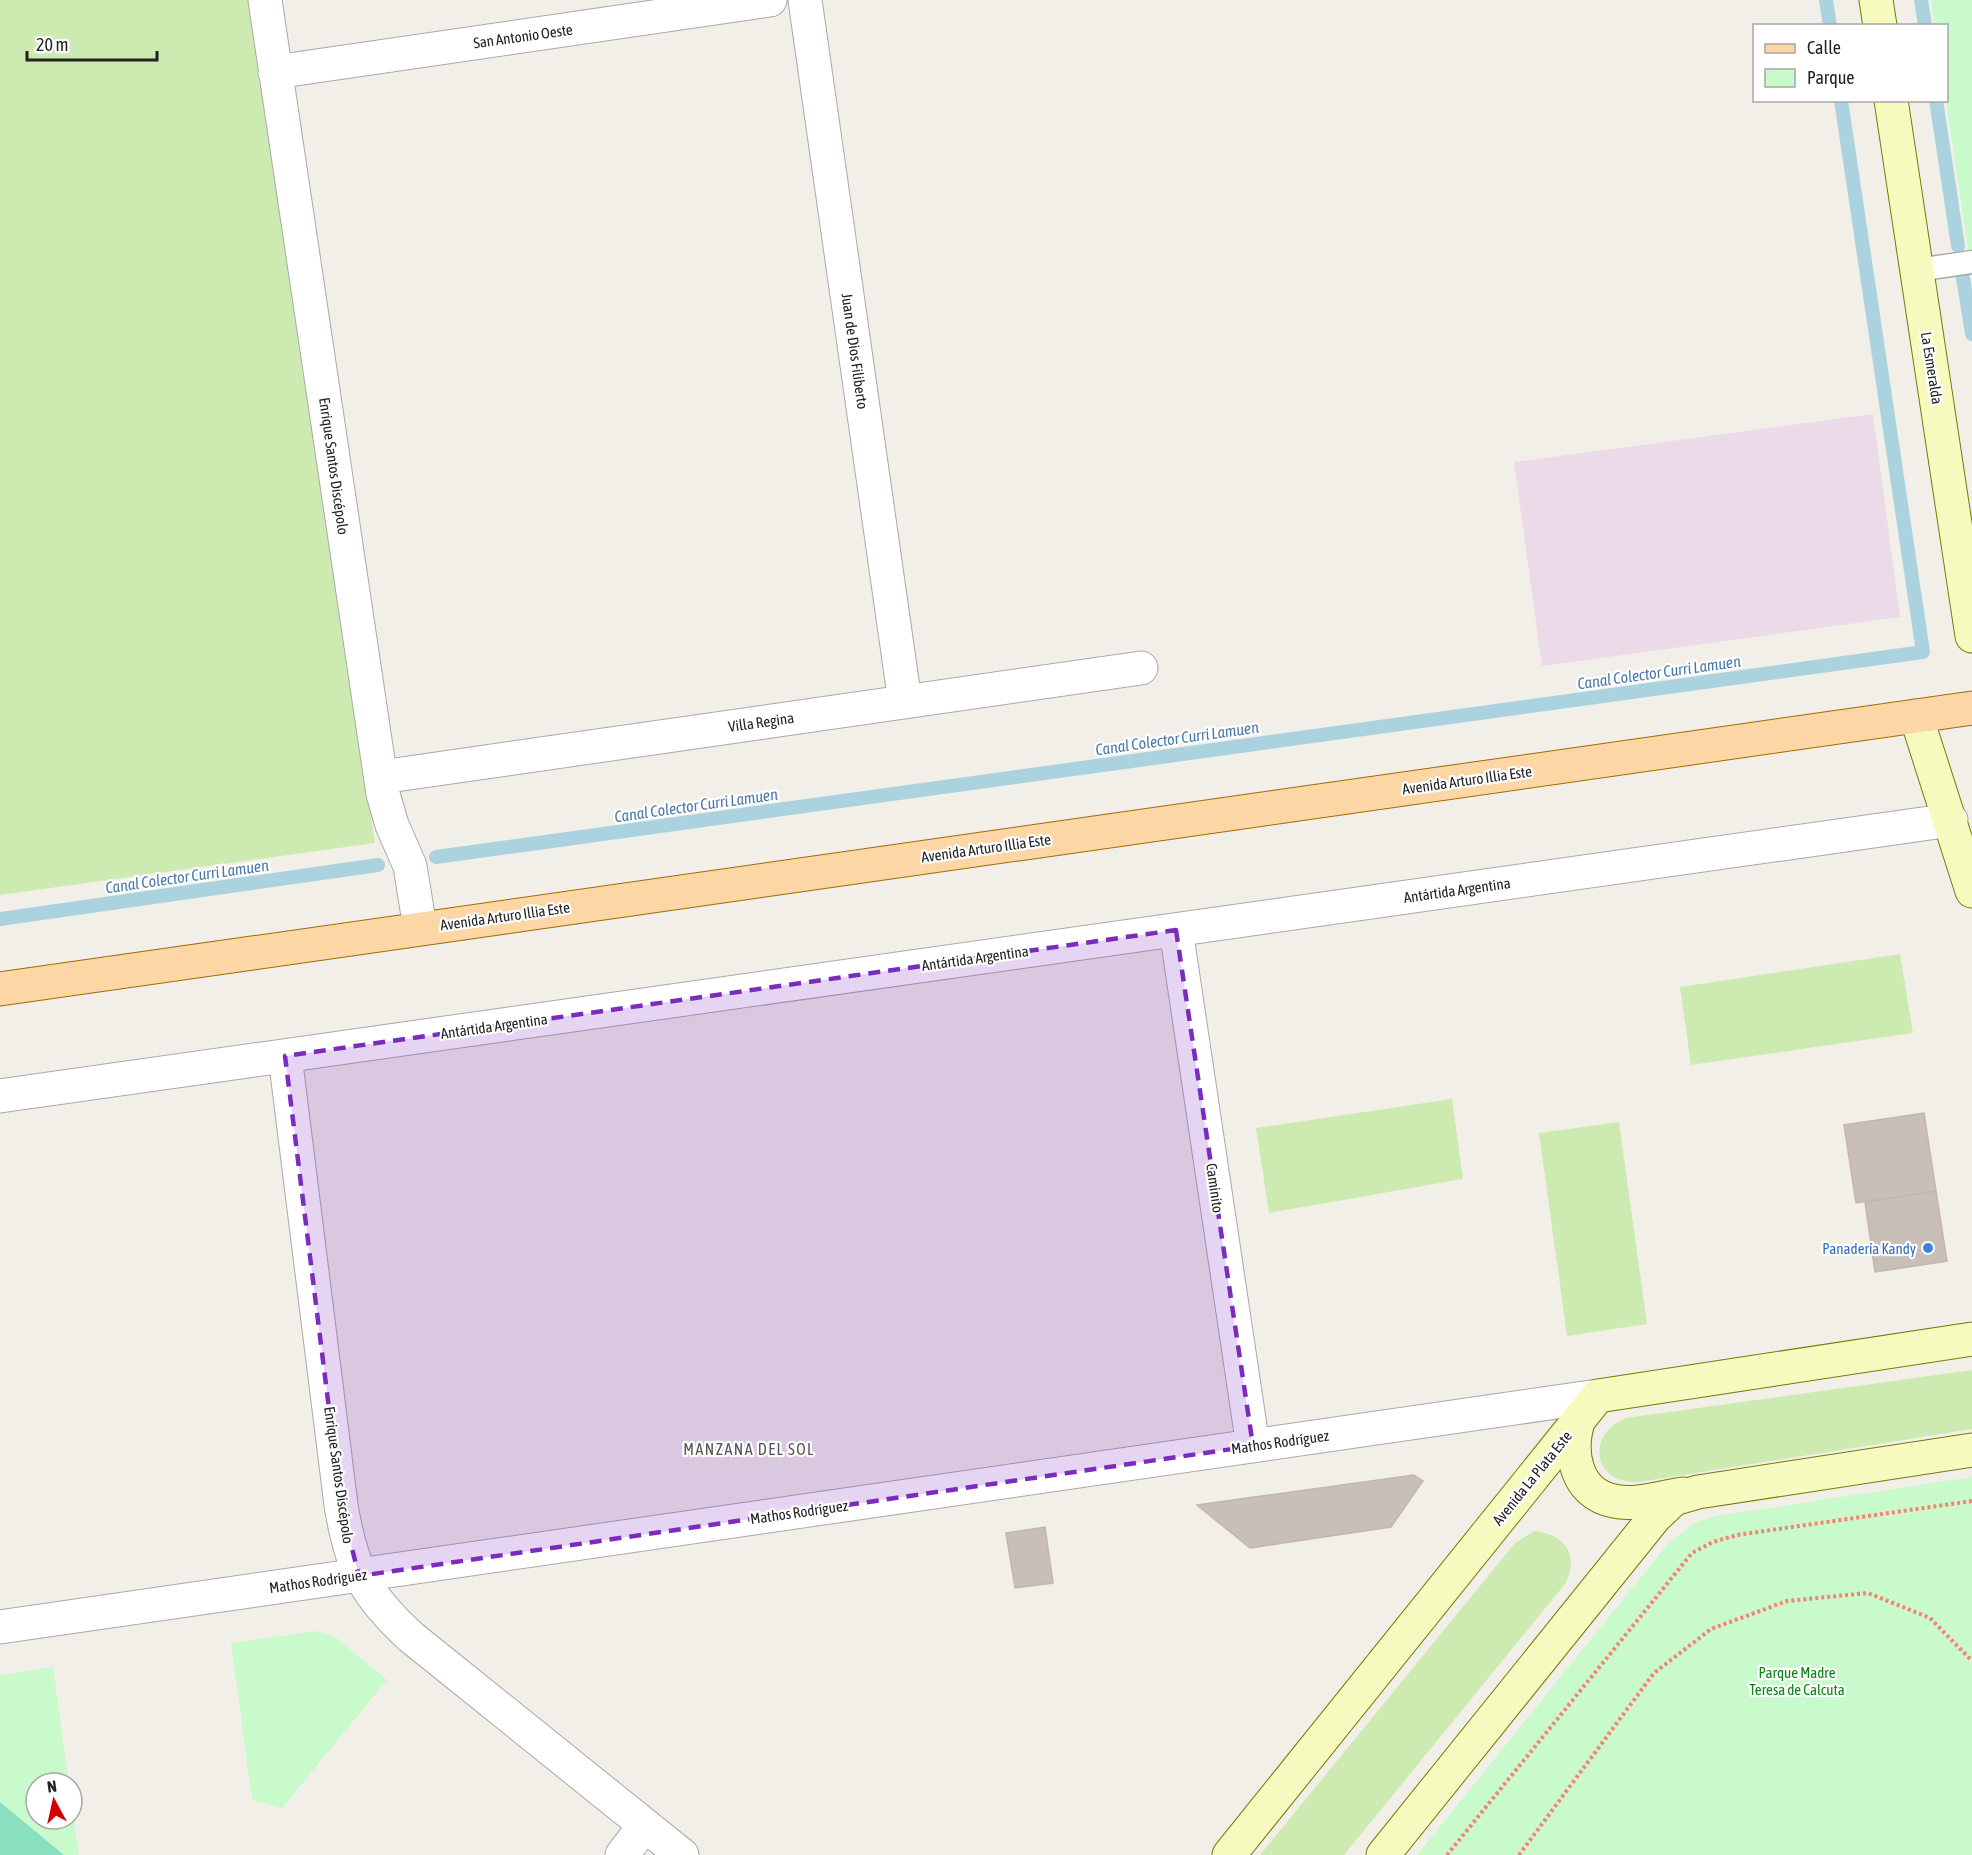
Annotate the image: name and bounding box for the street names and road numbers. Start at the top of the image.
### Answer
street label: San Antonio Oeste [472,21,574,51]
street label: Juan de Dios Filiberto [838,292,872,410]
street label: La Esmeralda [1918,331,1946,405]
street label: Enrique Santos Discépolo [316,396,352,536]
street label: Villa Regina [727,709,795,735]
street label: Avenida Arturo Illia Este [1401,762,1533,798]
street label: Avenida Arturo Illia Este [920,830,1052,866]
street label: Antártida Argentina [1402,874,1512,906]
street label: Avenida Arturo Illia Este [439,898,571,934]
street label: Antártida Argentina [920,942,1030,974]
street label: Antártida Argentina [439,1010,549,1042]
street label: Caminito [1203,1162,1227,1214]
street label: Enrique Santos Discépolo [321,1405,357,1545]
street label: Mathos Rodríguez [1230,1427,1331,1457]
street label: Avenida La Plata Este [1489,1427,1575,1529]
street label: Mathos Rodríguez [749,1497,850,1527]
street label: Mathos Rodríguez [268,1566,369,1596]

